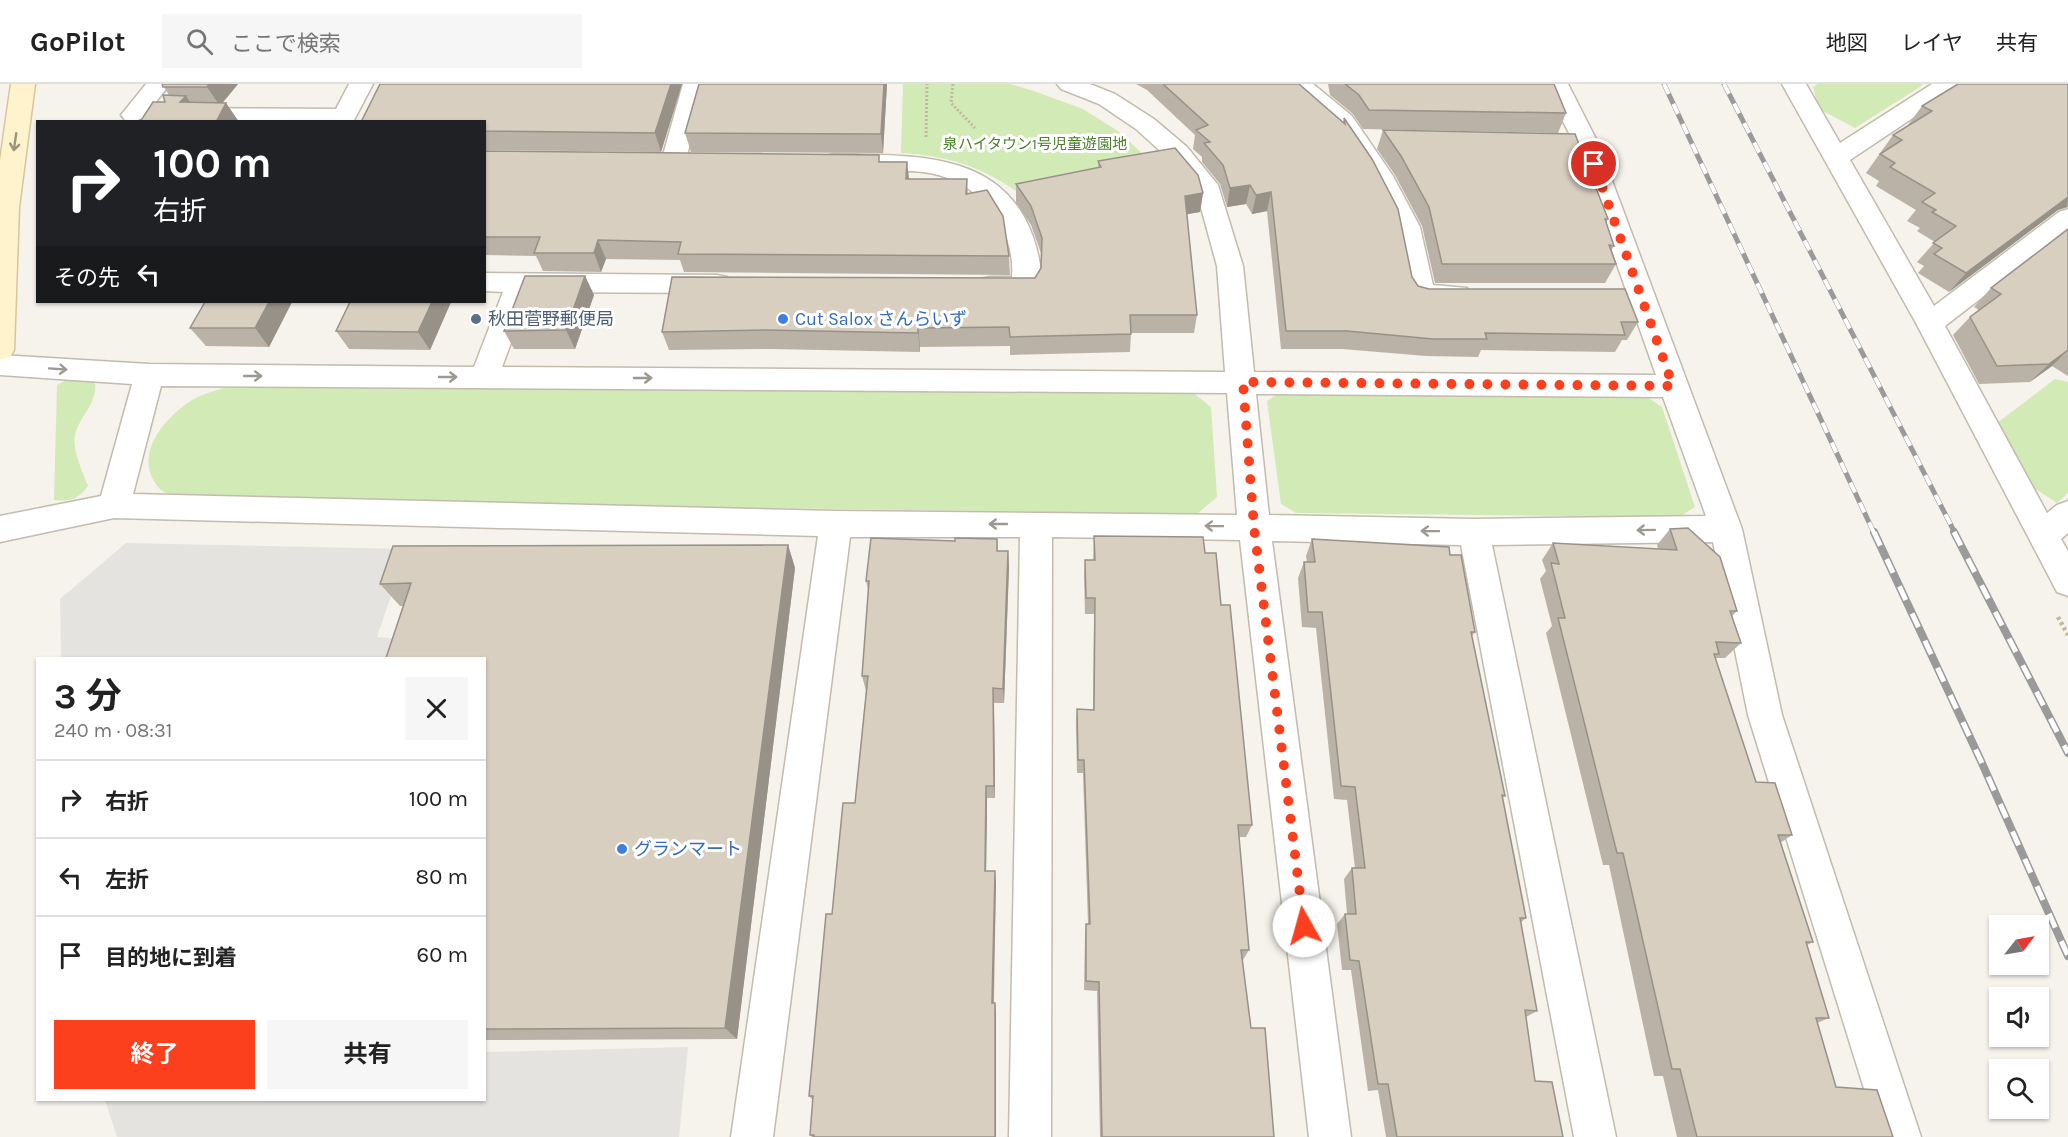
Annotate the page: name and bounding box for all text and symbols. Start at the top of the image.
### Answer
search box [162,14,582,68]
text: GoPilot [30,25,126,58]
icon: search [183,25,216,58]
text: ここで検索 [231,31,341,57]
text: 地図 [1826,31,1868,55]
text: レイヤ [1901,31,1963,55]
text: 共有 [1996,31,2038,55]
one-way arrow [9,132,20,151]
park label: 泉ハイタウン1号児童遊園地 [943,135,1127,153]
text: 100 m [153,138,272,188]
pin [1568,138,1619,189]
icon: right [54,144,132,222]
icon: arrive [1577,147,1610,180]
text: 右折 [153,195,207,227]
icon: left [132,258,165,291]
text: その先 [54,265,120,291]
place label: 秋田菅野郵便局 [488,308,614,330]
place label: Cut Salox さんらいず [795,308,967,330]
marker: 秋田菅野郵便局 [469,312,483,326]
marker: Cut Salox さんらいず [776,312,790,326]
one-way arrow [48,364,68,375]
one-way arrow [243,370,263,382]
one-way arrow [438,371,458,383]
one-way arrow [633,372,653,384]
one-way arrow [989,518,1009,530]
one-way arrow [1205,520,1225,532]
one-way arrow [1637,524,1657,535]
one-way arrow [1421,525,1441,536]
text: 3 分 [54,675,122,717]
button: close [405,677,468,740]
text: 240 m · 08:31 [54,719,172,742]
icon: right [54,783,87,816]
text: 100 m [409,786,468,812]
text: 右折 [105,789,149,815]
place label: グランマート [634,838,742,860]
marker: グランマート [615,842,629,856]
icon: left [54,861,87,894]
text: 80 m [416,864,468,890]
text: 左折 [105,867,149,893]
position arrow [1272,894,1336,958]
north arrow [1989,915,2049,975]
map controls [1989,915,2049,1119]
icon: arrive [54,939,87,972]
text: 60 m [417,942,468,968]
text: 目的地に到着 [105,945,237,971]
button: sound [1989,987,2049,1047]
button: 終了 [54,1020,255,1089]
button: 共有 [267,1020,468,1089]
button: search [1989,1059,2049,1119]

